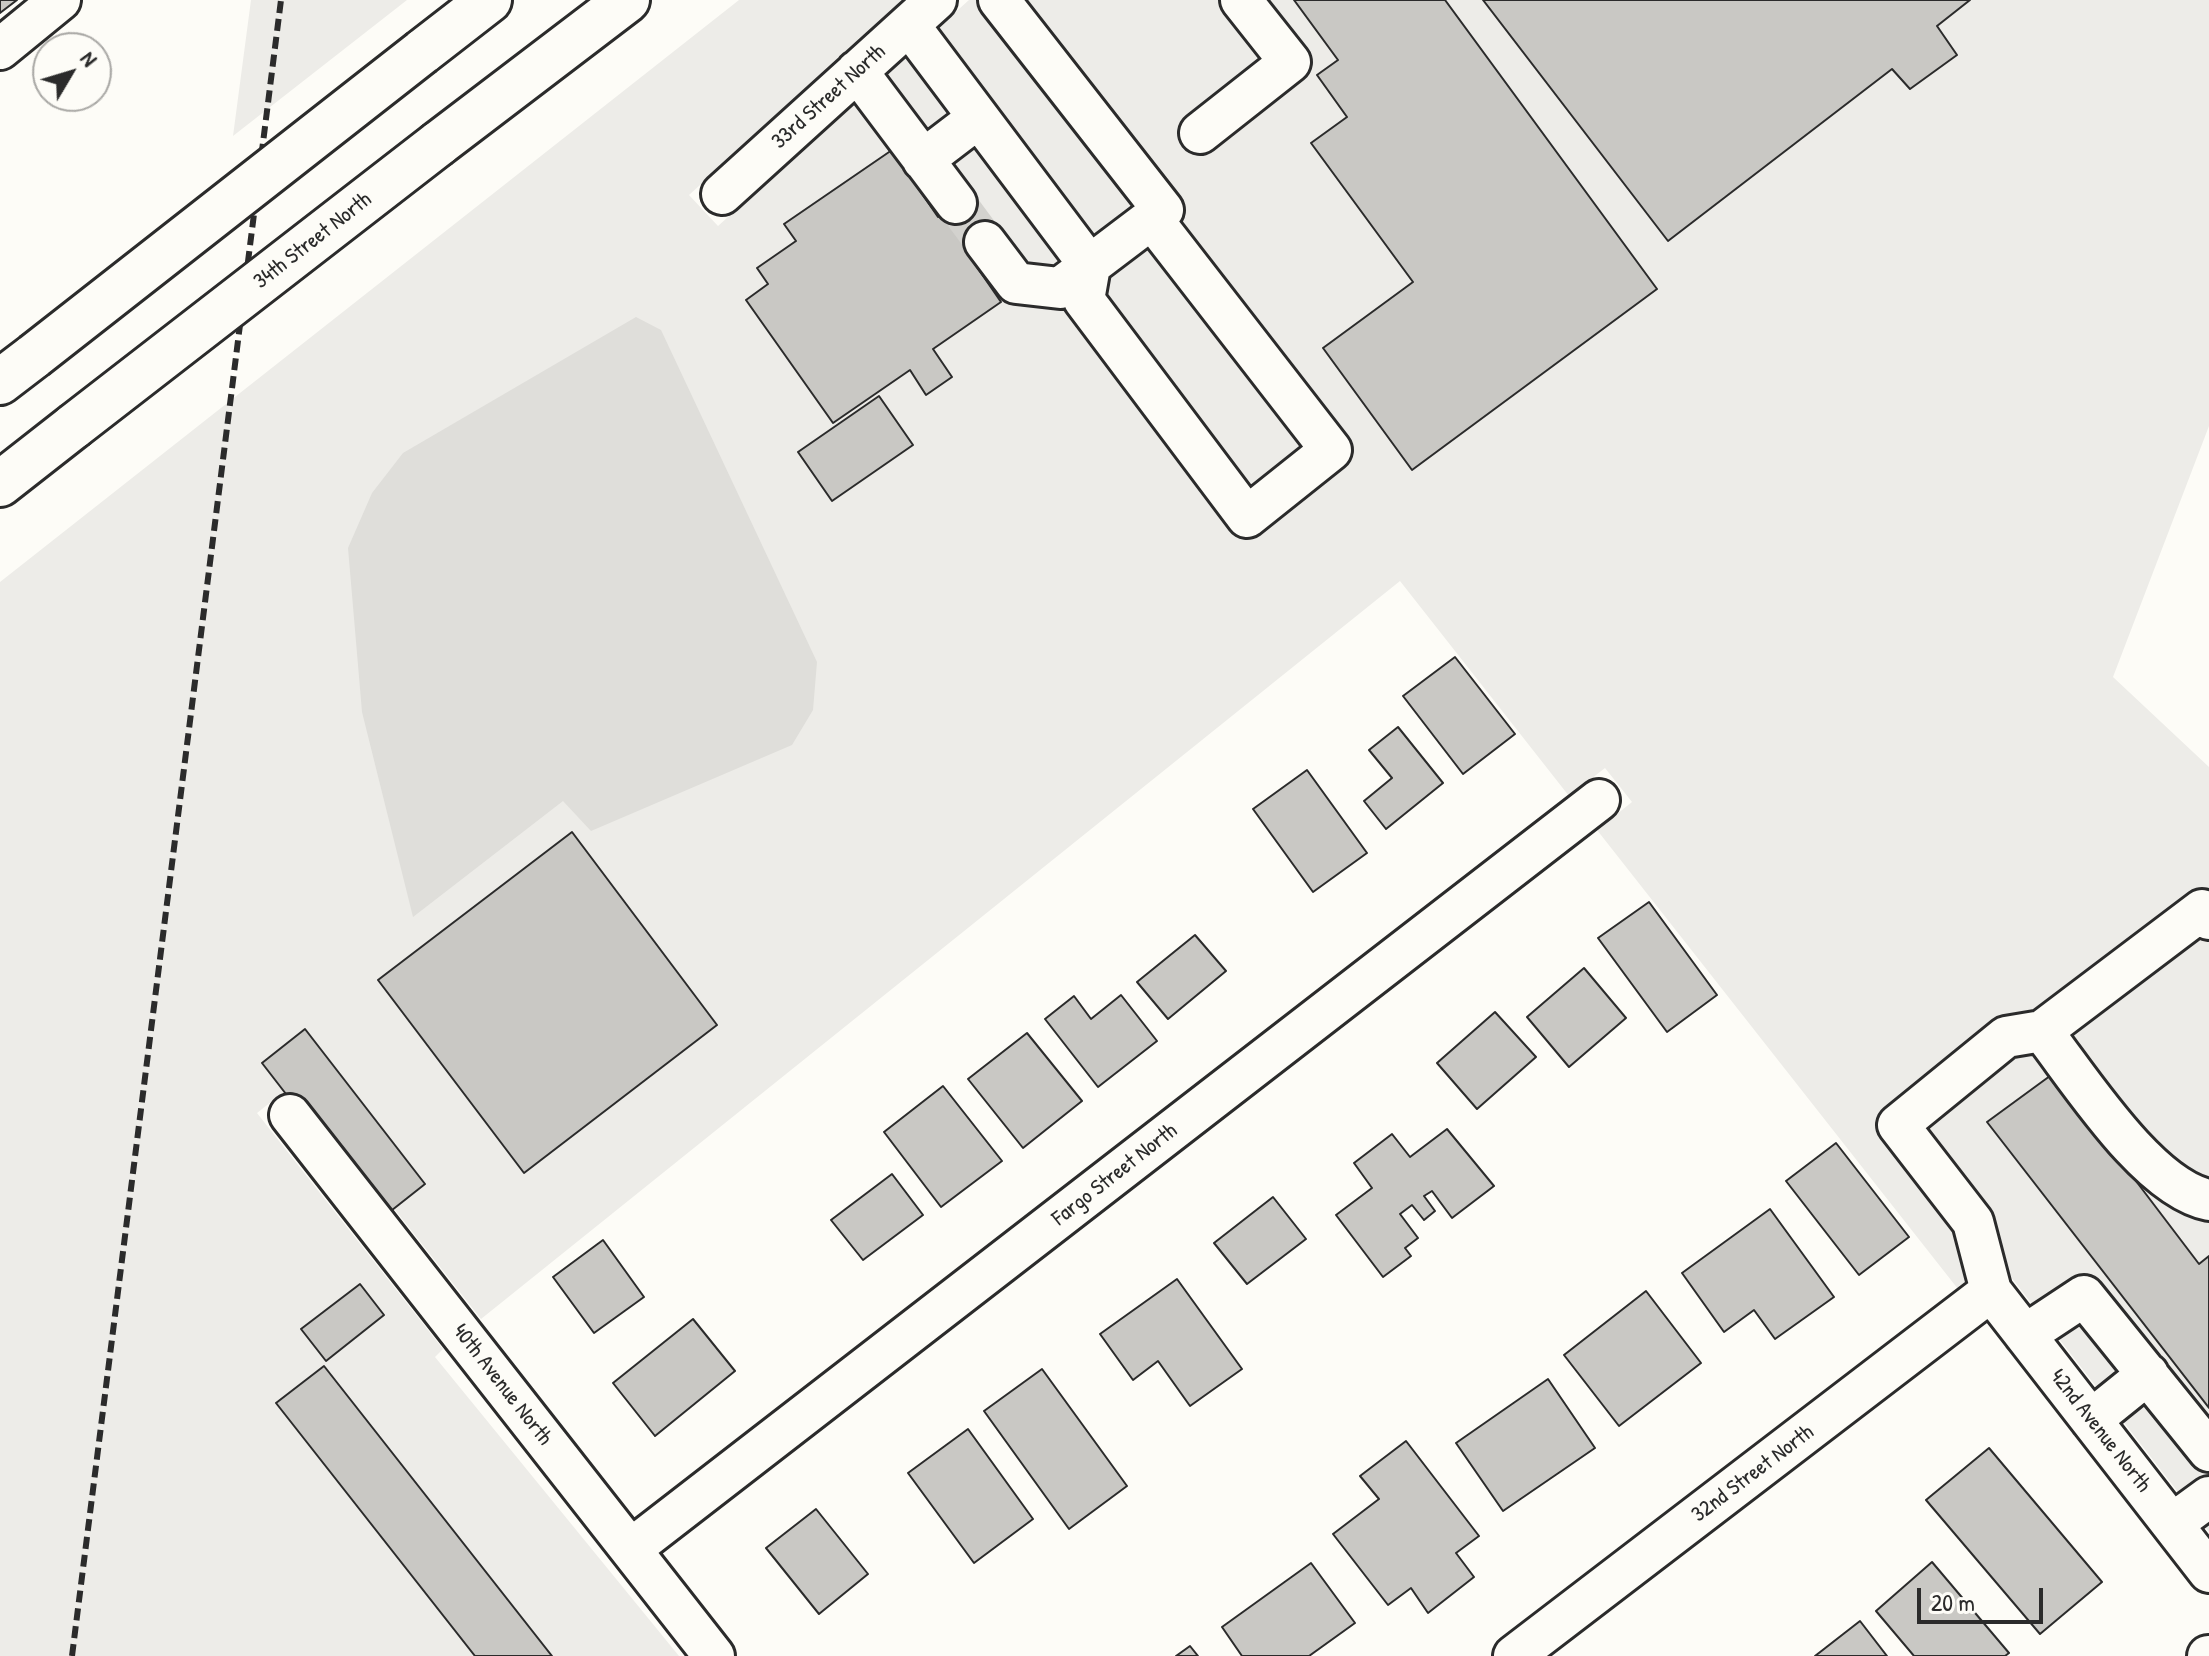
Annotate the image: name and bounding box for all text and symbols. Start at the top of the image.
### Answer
north arrow [32,32,112,112]
street label: 33rd Street North [767,39,891,155]
text: N [74,45,105,72]
street label: 34th Street North [249,187,377,295]
street label: Fargo Street North [1047,1118,1183,1232]
street label: 40th Avenue North [446,1319,558,1451]
street label: 42nd Avenue North [2044,1364,2156,1498]
street label: 32nd Street North [1687,1420,1819,1528]
scale bar [1921,1572,2047,1622]
text: 20 m [1931,1586,1975,1618]

